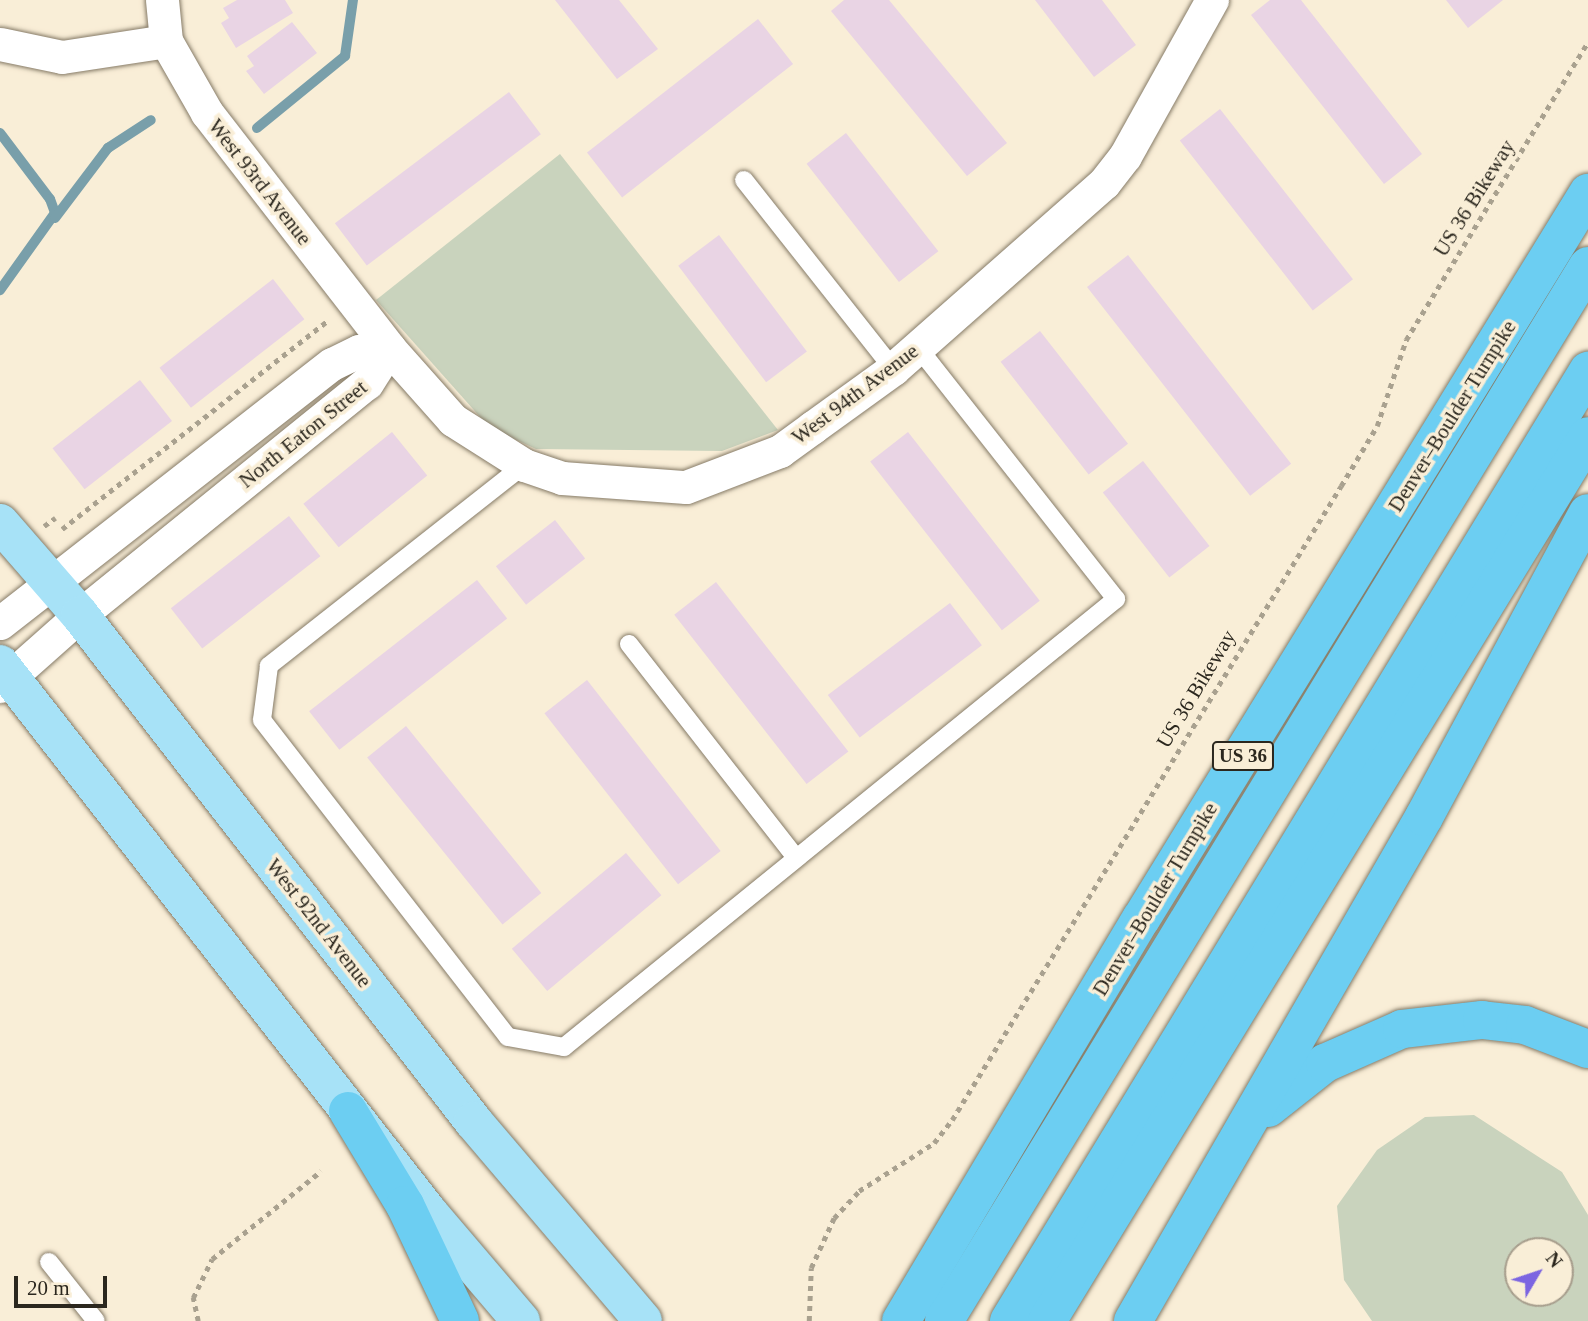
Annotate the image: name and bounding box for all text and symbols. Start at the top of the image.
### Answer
street label: West 93rd Avenue [203,113,317,251]
street label: US 36 Bikeway [1428,135,1520,261]
street label: Denver–Boulder Turnpike [1383,315,1521,517]
street label: West 94th Avenue [786,338,924,450]
street label: North Eaton Street [234,375,372,493]
street label: US 36 Bikeway [1151,626,1241,752]
road number: US 36 [1212,740,1274,772]
street label: Denver–Boulder Turnpike [1087,798,1223,1000]
street label: West 92nd Avenue [261,853,377,993]
north arrow [1504,1237,1574,1307]
text: N [1542,1248,1567,1272]
scale bar [18,1262,110,1306]
text: 20 m [27,1276,70,1300]

